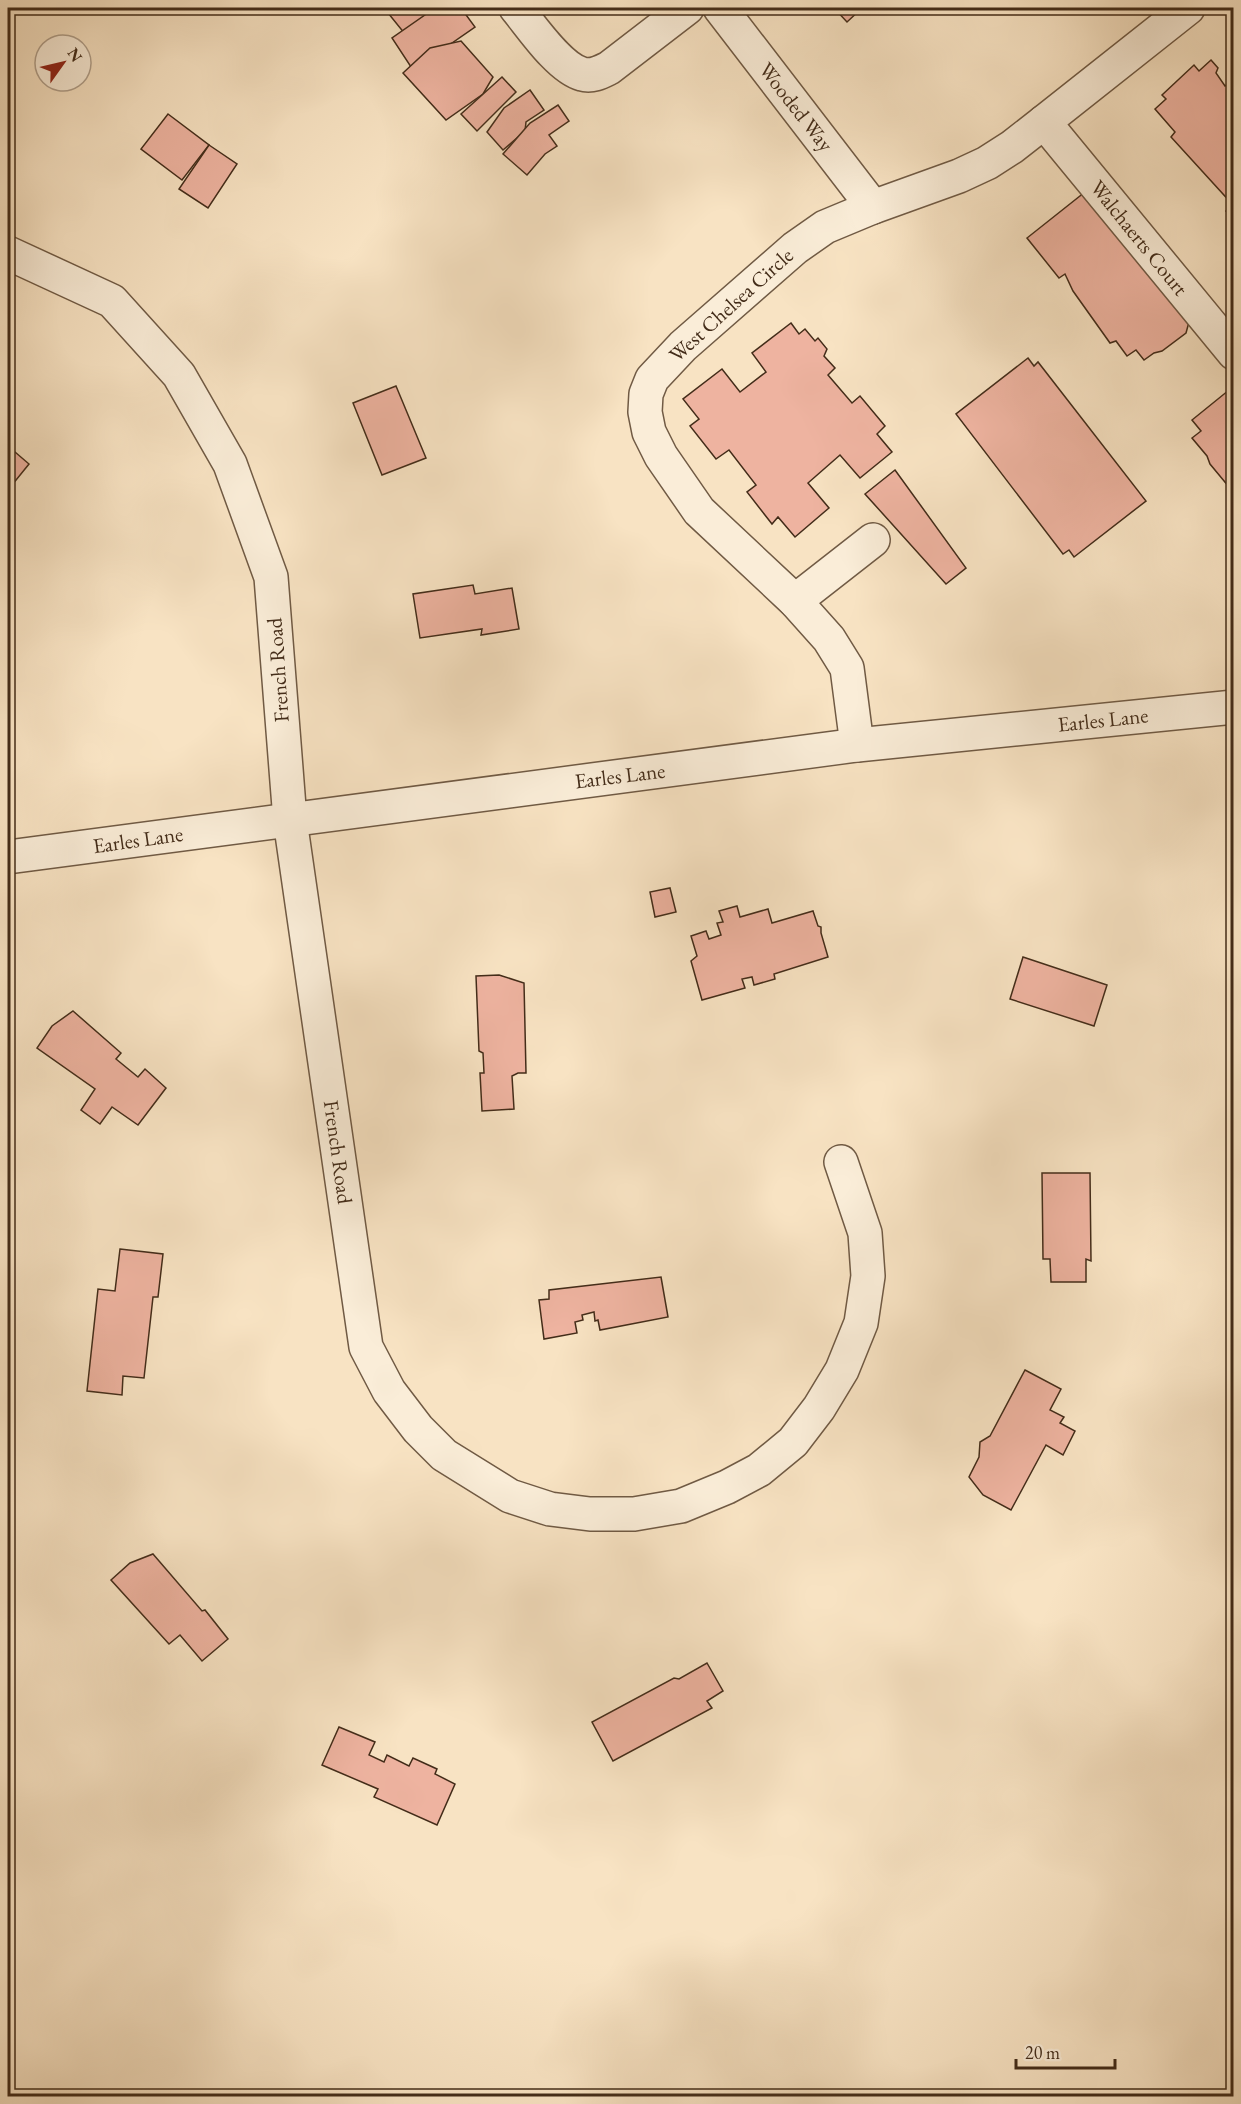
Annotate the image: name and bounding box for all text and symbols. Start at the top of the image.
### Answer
north arrow [33,33,93,93]
text: N [63,44,87,66]
street label: Wooded Way [753,57,840,157]
street label: Walchaerts Court [1085,174,1195,301]
street label: West Chelsea Circle [663,242,799,368]
street label: French Road [260,617,295,723]
street label: Earles Lane [1056,701,1150,738]
street label: Earles Lane [573,757,667,794]
street label: Earles Lane [91,820,185,859]
street label: French Road [318,1098,359,1206]
scale bar [1016,2032,1115,2070]
text: 20 m [1025,2041,1060,2064]

